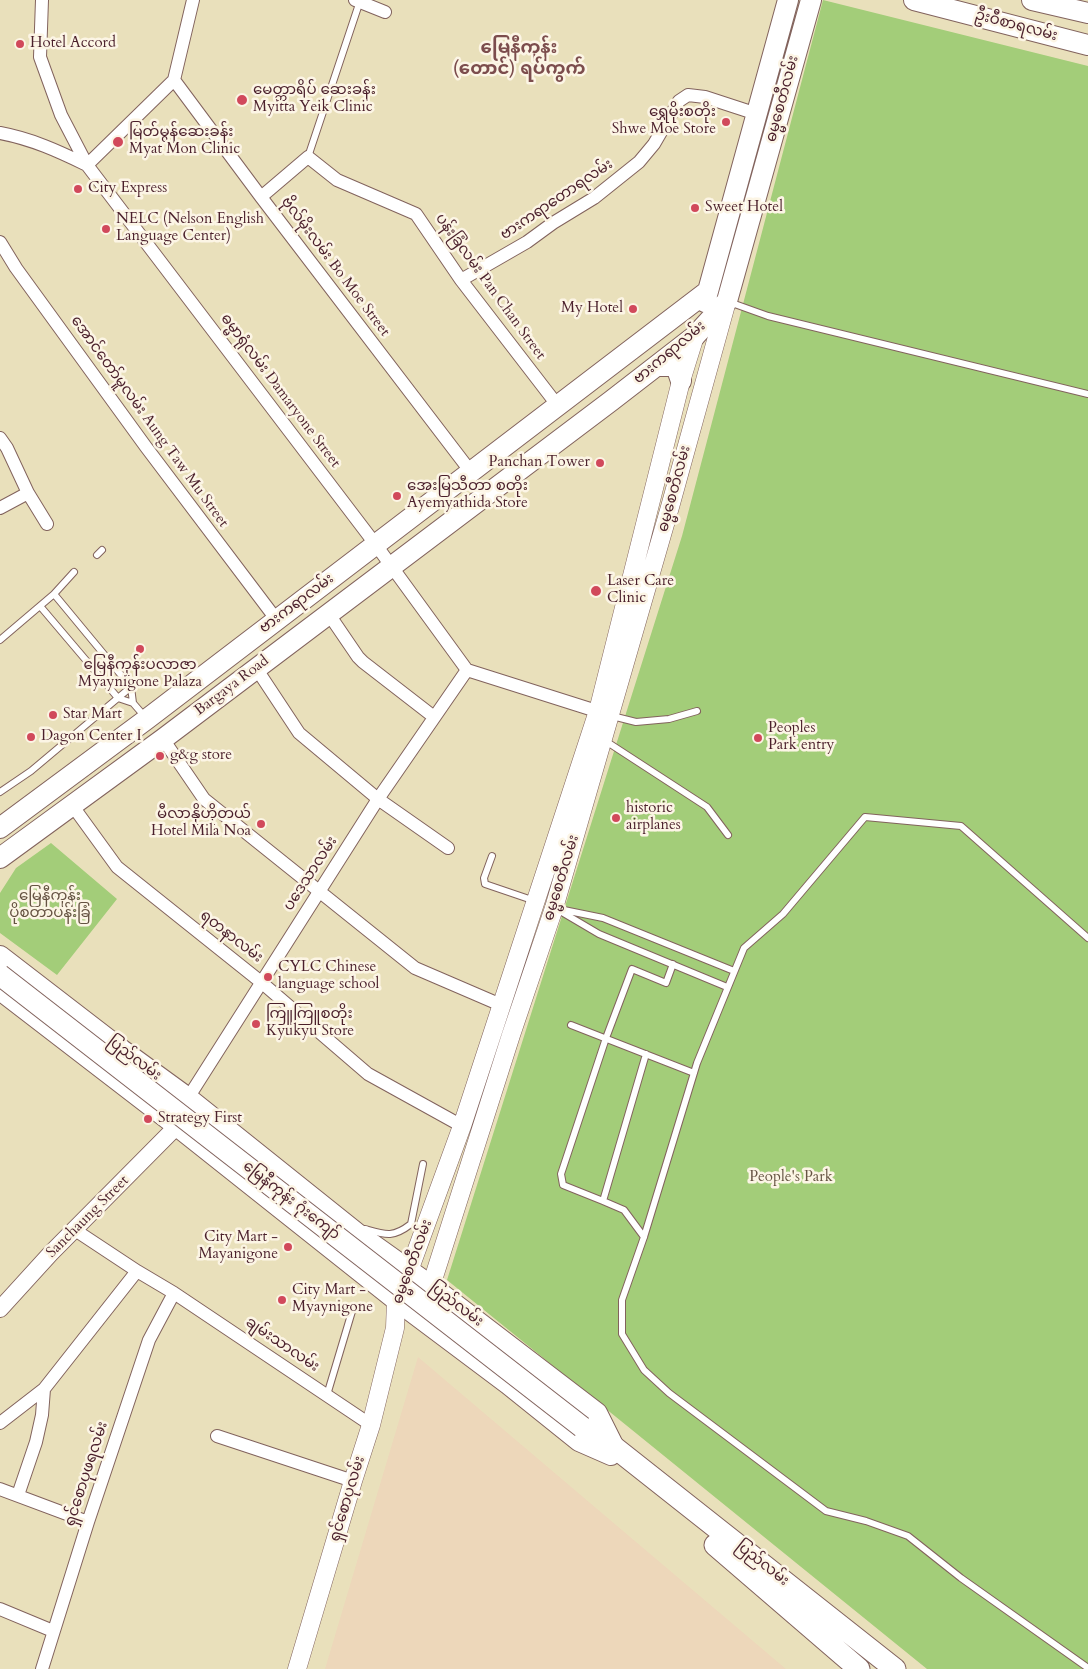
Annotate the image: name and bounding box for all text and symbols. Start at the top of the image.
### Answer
street label: ဦးဝီစာရလမ်း [973,6,1059,46]
place label: Hotel Accord [30,35,116,53]
marker: Hotel Accord [14,38,26,50]
district label: မြေနီကုန်း (တောင်) ရပ်ကွက် [453,38,585,80]
street label: ဓမ္မစေတီလမ်း [763,54,803,144]
place label: မေတ္တာရိပ် ဆေးခန်း Myitta Yeik Clinic [253,82,376,117]
marker: မေတ္တာရိပ် ဆေးခန်း Myitta Yeik Clinic [235,93,249,107]
place label: ရွှေမိုးစတိုး Shwe Moe Store [612,104,716,139]
marker: ရွှေမိုးစတိုး Shwe Moe Store [720,116,732,128]
place label: မြတ်မွန်ဆေးခန်း Myat Mon Clinic [129,124,240,159]
marker: မြတ်မွန်ဆေးခန်း Myat Mon Clinic [111,135,125,149]
street label: ဗားကရာတောရလမ်း [497,156,617,244]
place label: City Express [88,180,167,198]
marker: City Express [72,183,84,195]
street label: ဗိုလ်မိုးလမ်း Bo Moe Street [277,194,393,340]
place label: Sweet Hotel [705,199,783,217]
marker: Sweet Hotel [689,202,701,214]
street label: ပန်းခြံလမ်း Pan Chan Street [431,210,549,364]
place label: NELC (Nelson English Language Center) [116,211,264,246]
marker: NELC (Nelson English Language Center) [100,223,112,235]
place label: My Hotel [561,300,623,318]
marker: My Hotel [627,303,639,315]
street label: ဓမ္မာရုံလမ်း Damaryone Street [216,310,344,472]
street label: အောင်တော်မူလမ်း Aung Taw Mu Street [66,313,232,531]
street label: ဗားကရာလမ်း [630,318,710,388]
street label: ဓမ္မစေတီလမ်း [655,444,695,534]
place label: Panchan Tower [489,454,590,472]
marker: Panchan Tower [594,457,606,469]
place label: အေးမြသီတာ စတိုး Ayemyathida Store [407,478,528,513]
marker: အေးမြသီတာ စတိုး Ayemyathida Store [391,490,403,502]
street label: ဗားကရာလမ်း [256,570,338,638]
place label: Laser Care Clinic [607,573,674,608]
marker: Laser Care Clinic [589,584,603,598]
marker: မြေနီကုန်းပလာဇာ Myaynigone Palaza [134,643,146,655]
street label: Bargaya Road [191,652,273,720]
place label: မြေနီကုန်းပလာဇာ Myaynigone Palaza [78,657,202,692]
place label: Star Mart [63,706,122,724]
marker: Star Mart [47,709,59,721]
place label: Peoples Park entry [768,720,834,755]
place label: Dagon Center I [41,728,142,746]
marker: Dagon Center I [25,731,37,743]
marker: Peoples Park entry [752,732,764,744]
place label: g&g store [170,747,232,765]
marker: g&g store [154,750,166,762]
place label: historic airplanes [626,800,681,835]
place label: မီလာနိုဟိုတယ် Hotel Mila Noa [151,806,251,841]
marker: historic airplanes [610,812,622,824]
marker: မီလာနိုဟိုတယ် Hotel Mila Noa [255,818,267,830]
street label: ပဒေသာလမ်း [280,833,342,915]
street label: ဓမ္မစေတီလမ်း [540,833,584,923]
park label: မြေနီကုန်း ပိုစတာပန်းခြံ [9,888,91,923]
street label: ရတနာလမ်း [196,907,266,967]
place label: CYLC Chinese language school [278,959,379,994]
marker: CYLC Chinese language school [262,971,274,983]
place label: ကြူကြူစတိုး Kyukyu Store [266,1006,354,1041]
marker: ကြူကြူစတိုး Kyukyu Store [250,1018,262,1030]
street label: ပြည်လမ်း [104,1033,164,1085]
place label: Strategy First [158,1110,242,1128]
marker: Strategy First [142,1113,154,1125]
street label: မြေနီကုန်း ဂုံးကျော် [239,1158,343,1244]
park label: People's Park [749,1169,833,1187]
street label: Sanchaung Street [43,1172,133,1262]
street label: ဓမ္မစေတီလမ်း [389,1217,437,1307]
place label: City Mart - Mayanigone [198,1229,278,1264]
marker: City Mart - Mayanigone [282,1241,294,1253]
street label: ပြည်လမ်း [426,1279,486,1331]
place label: City Mart - Myaynigone [292,1282,373,1317]
marker: City Mart - Myaynigone [276,1294,288,1306]
street label: ချမ်းသာလမ်း [242,1314,322,1376]
street label: ရှင်စောပုဖရလမ်း [62,1419,112,1529]
street label: ရှင်စောပုလမ်း [326,1454,370,1544]
street label: ပြည်လမ်း [732,1538,792,1590]

